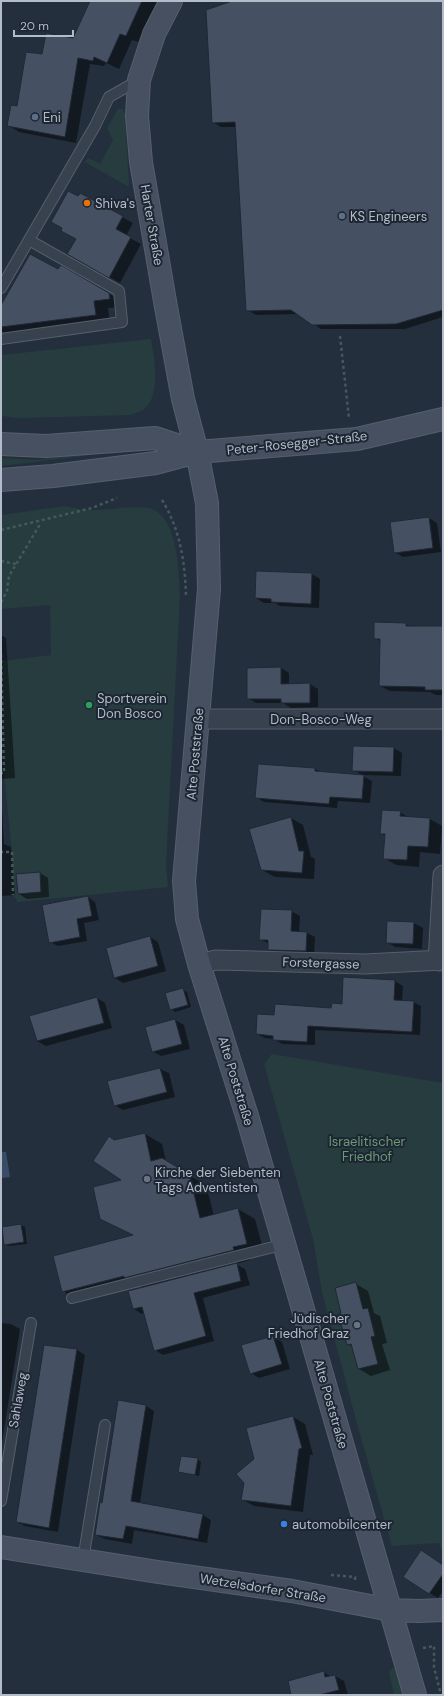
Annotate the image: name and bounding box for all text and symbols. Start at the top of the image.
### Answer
scale bar [14,12,73,38]
text: 20 m [20,18,49,34]
place label: Eni [43,109,61,126]
marker: Eni [30,112,40,122]
street label: Harter Straße [137,183,167,267]
place label: Shiva's [95,195,135,212]
marker: Shiva's [82,198,92,208]
place label: KS Engineers [350,208,427,225]
marker: KS Engineers [337,211,347,221]
street label: Peter-Rosegger-Straße [226,427,368,459]
place label: Sportverein Don Bosco [97,690,167,722]
marker: Sportverein Don Bosco [84,700,94,710]
street label: Alte Poststraße [183,707,207,801]
street label: Don-Bosco-Weg [270,711,372,728]
street label: Forstergasse [282,953,360,973]
street label: Alte Poststraße [214,1034,258,1128]
park label: Israelitischer Friedhof [329,1133,406,1165]
place label: Kirche der Siebenten Tags Adventisten [155,1164,281,1196]
marker: Kirche der Siebenten Tags Adventisten [142,1174,152,1184]
place label: Jüdischer Friedhof Graz [268,1310,349,1342]
marker: Jüdischer Friedhof Graz [352,1320,362,1330]
street label: Alte Poststraße [310,1357,352,1451]
street label: Sahlaweg [5,1371,31,1429]
place label: automobilcenter [292,1516,392,1533]
marker: automobilcenter [279,1519,289,1529]
street label: Wetzelsdorfer Straße [199,1570,327,1606]

